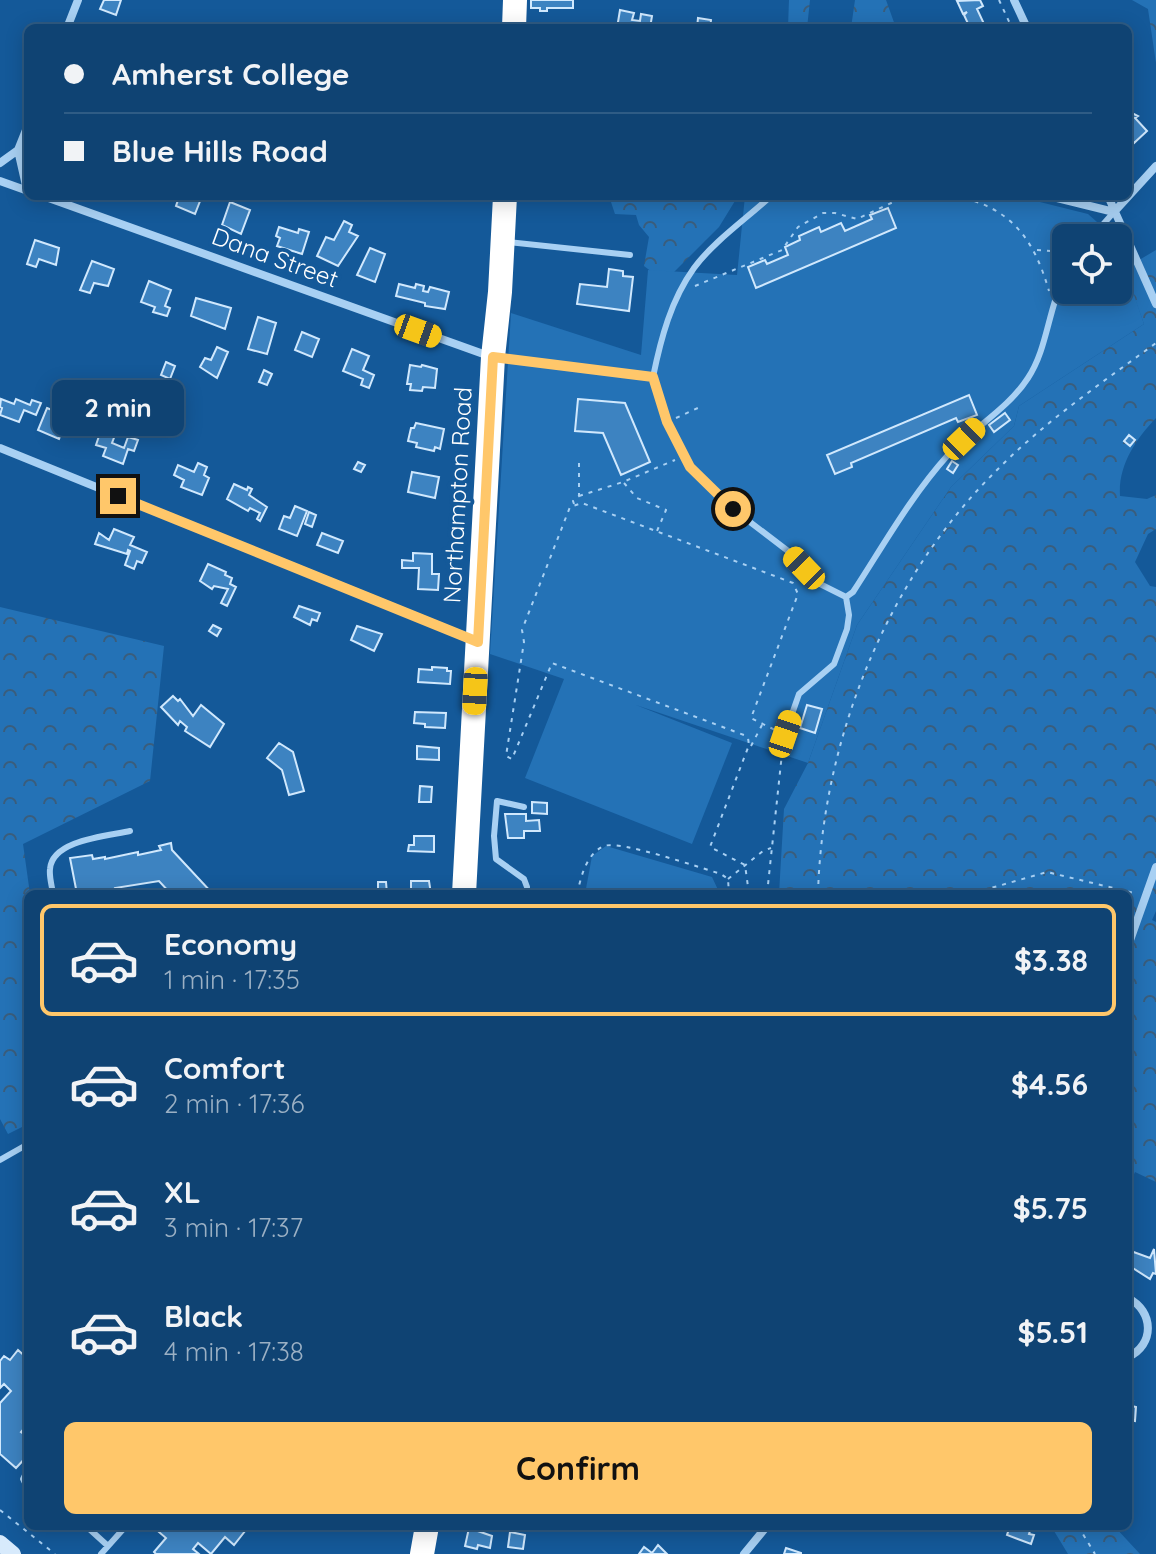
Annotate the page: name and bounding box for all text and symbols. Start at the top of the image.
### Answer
text: Amherst College [112,55,349,93]
text: Blue Hills Road [112,132,328,170]
street label: Dana Street [208,220,343,294]
map controls [1052,224,1132,304]
button: locate [1052,224,1132,304]
car [391,312,445,350]
callout: 2 min [52,380,184,436]
street label: Northampton Road [436,386,478,604]
text: 2 min [84,391,152,424]
car [938,414,990,464]
route end [100,478,136,514]
route start [715,491,751,527]
car [779,542,829,594]
car [462,666,488,716]
car [766,707,804,761]
icon: car [68,924,140,996]
text: Economy [164,925,297,963]
text: $3.38 [1014,941,1088,979]
text: 1 min · 17:35 [164,963,300,996]
icon: car [68,1048,140,1120]
text: Comfort [164,1049,285,1087]
text: $4.56 [1011,1065,1088,1103]
text: 2 min · 17:36 [164,1087,305,1120]
icon: car [68,1172,140,1244]
text: XL [164,1173,201,1211]
text: $5.75 [1013,1189,1088,1227]
text: 3 min · 17:37 [164,1211,303,1244]
icon: car [68,1296,140,1368]
text: Black [164,1297,243,1335]
text: $5.51 [1018,1313,1088,1351]
text: 4 min · 17:38 [164,1335,304,1368]
button: Confirm [64,1422,1092,1514]

